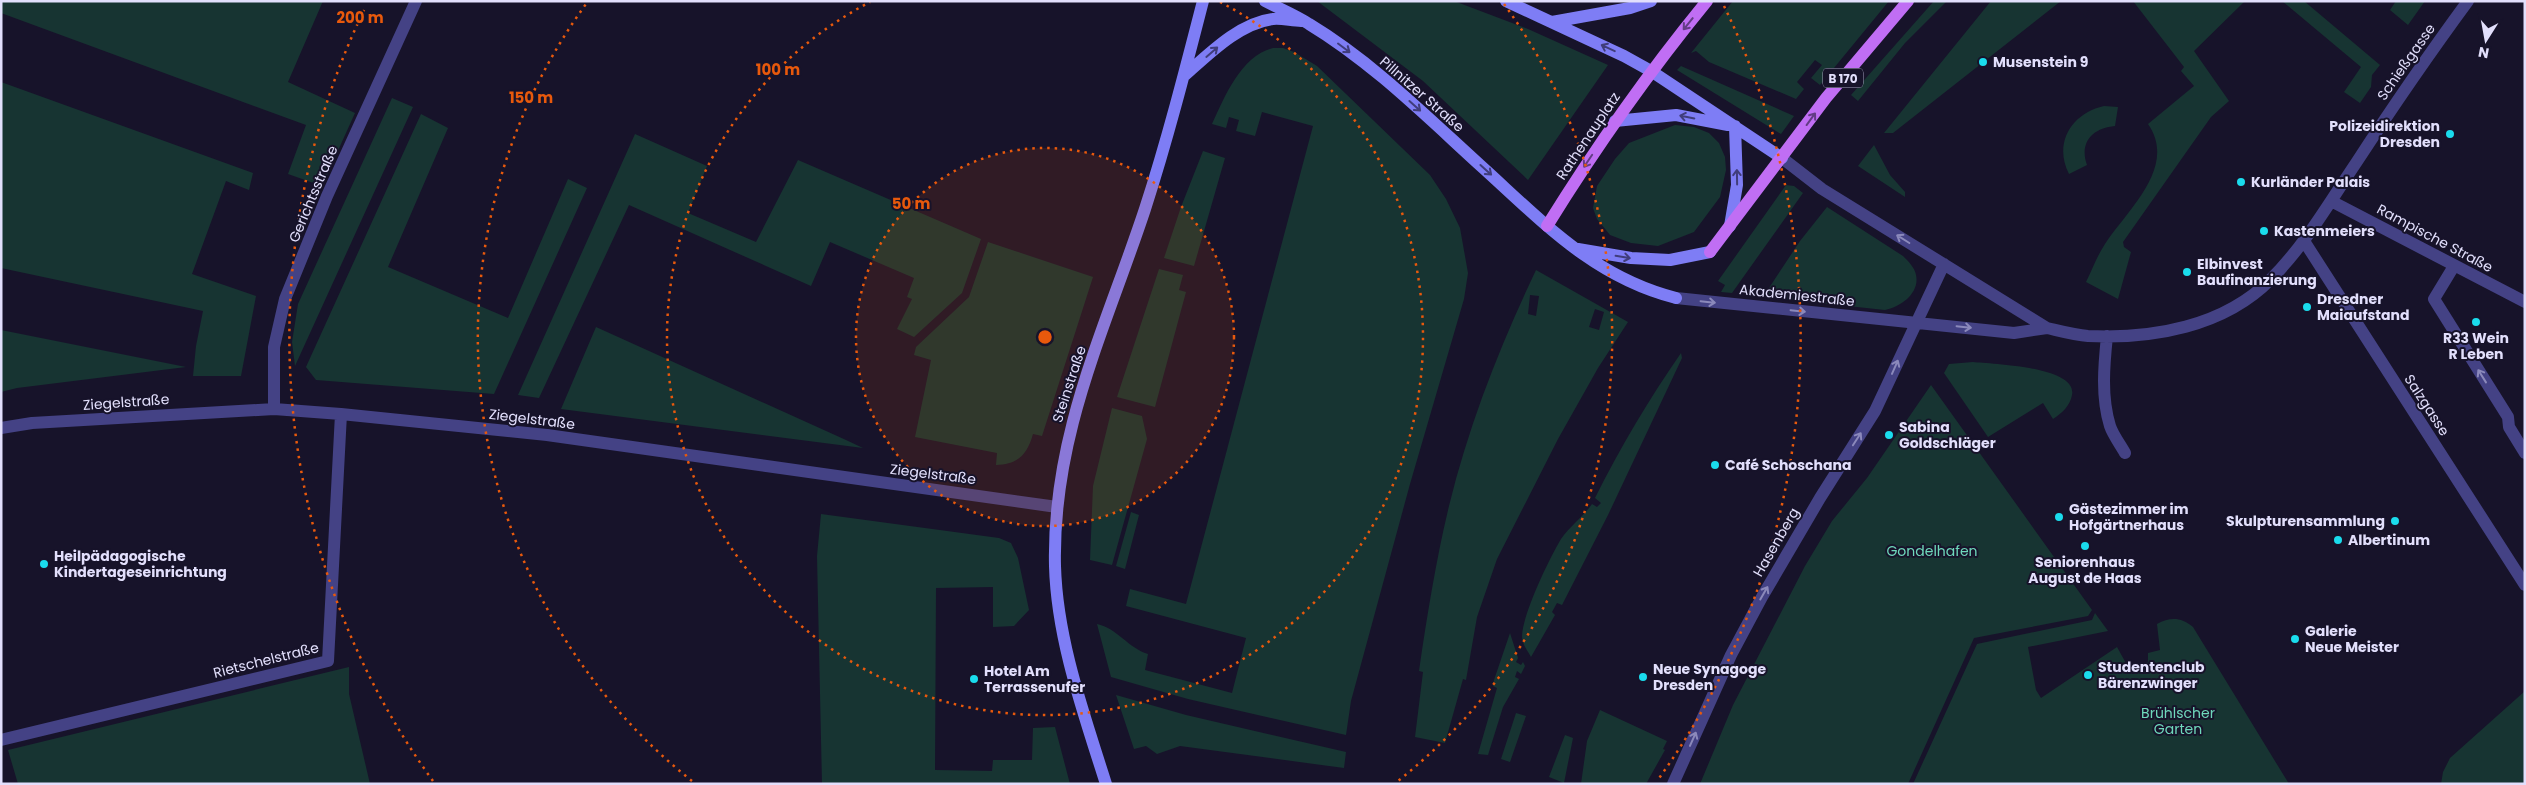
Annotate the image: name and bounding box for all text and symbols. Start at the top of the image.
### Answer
text: 200 m [336,7,384,28]
north arrow [2461,15,2511,65]
one-way arrow [1682,18,1694,31]
street label: Schießgasse [2372,19,2440,104]
text: N [2476,42,2491,64]
one-way arrow [1337,43,1351,53]
one-way arrow [1601,43,1616,53]
one-way arrow [1205,46,1218,57]
street label: Pillnitzer Straße [1375,52,1469,137]
place label: Musenstein 9 [1993,52,2088,72]
marker: Musenstein 9 [1977,56,1989,68]
text: 100 m [756,59,800,80]
road number: B 170 [1823,68,1863,88]
text: 150 m [509,87,553,108]
street label: Rathenauplatz [1551,88,1625,184]
one-way arrow [1408,101,1421,112]
one-way arrow [1680,112,1696,121]
one-way arrow [1806,112,1816,126]
place label: Polizeidirektion Dresden [2329,116,2440,152]
marker: Polizeidirektion Dresden [2444,128,2456,140]
street label: Gerichtsstraße [284,142,343,246]
one-way arrow [1583,154,1593,168]
one-way arrow [1479,165,1492,176]
one-way arrow [1732,170,1742,186]
place label: Kurländer Palais [2251,172,2370,192]
marker: Kurländer Palais [2235,176,2247,188]
text: 50 m [892,193,930,214]
street label: Rampische Straße [2373,199,2497,277]
place label: Kastenmeiers [2274,221,2375,241]
marker: Kastenmeiers [2258,225,2270,237]
one-way arrow [1896,233,1910,243]
one-way arrow [1615,252,1631,262]
place label: Elbinvest Baufinanzierung [2197,254,2317,290]
marker: Elbinvest Baufinanzierung [2181,266,2193,278]
street label: Akademiestraße [1738,279,1856,311]
place label: Dresdner Maiaufstand [2317,289,2409,325]
one-way arrow [1700,297,1716,306]
marker: Dresdner Maiaufstand [2301,301,2313,313]
one-way arrow [1789,306,1805,315]
marker: R33 Wein R Leben [2470,316,2482,328]
one-way arrow [1956,322,1972,332]
centre of rings [1036,328,1054,346]
place label: R33 Wein R Leben [2443,328,2509,364]
street label: Steinstraße [1047,343,1091,425]
one-way arrow [1890,359,1900,374]
street label: Salzgasse [2400,370,2455,440]
one-way arrow [2477,370,2487,384]
street label: Ziegelstraße [82,389,170,415]
street label: Ziegelstraße [488,404,577,434]
place label: Sabina Goldschläger [1899,417,1996,453]
marker: Sabina Goldschläger [1883,429,1895,441]
one-way arrow [1852,432,1862,446]
place label: Café Schoschana [1725,455,1851,475]
street label: Ziegelstraße [889,459,978,489]
marker: Café Schoschana [1709,459,1721,471]
place label: Gästezimmer im Hofgärtnerhaus [2069,499,2189,535]
street label: Hasenberg [1748,504,1804,580]
marker: Gästezimmer im Hofgärtnerhaus [2053,511,2065,523]
place label: Skulpturensammlung [2226,511,2385,531]
marker: Skulpturensammlung [2389,515,2401,527]
place label: Albertinum [2348,530,2430,550]
marker: Albertinum [2332,534,2344,546]
marker: Seniorenhaus August de Haas [2079,540,2091,552]
park label: Gondelhafen [1886,541,1978,561]
place label: Heilpädagogische Kindertageseinrichtung [54,546,227,582]
place label: Seniorenhaus August de Haas [2028,552,2142,588]
marker: Heilpädagogische Kindertageseinrichtung [38,558,50,570]
one-way arrow [1760,586,1769,601]
place label: Galerie Neue Meister [2305,621,2399,657]
marker: Galerie Neue Meister [2289,633,2301,645]
street label: Rietschelstraße [211,637,321,683]
place label: Studentenclub Bärenzwinger [2098,657,2205,693]
place label: Neue Synagoge Dresden [1653,659,1767,695]
place label: Hotel Am Terrassenufer [984,661,1085,697]
marker: Studentenclub Bärenzwinger [2082,669,2094,681]
marker: Neue Synagoge Dresden [1637,671,1649,683]
marker: Hotel Am Terrassenufer [968,673,980,685]
park label: Brühlscher Garten [2141,703,2215,739]
one-way arrow [1689,732,1699,747]

